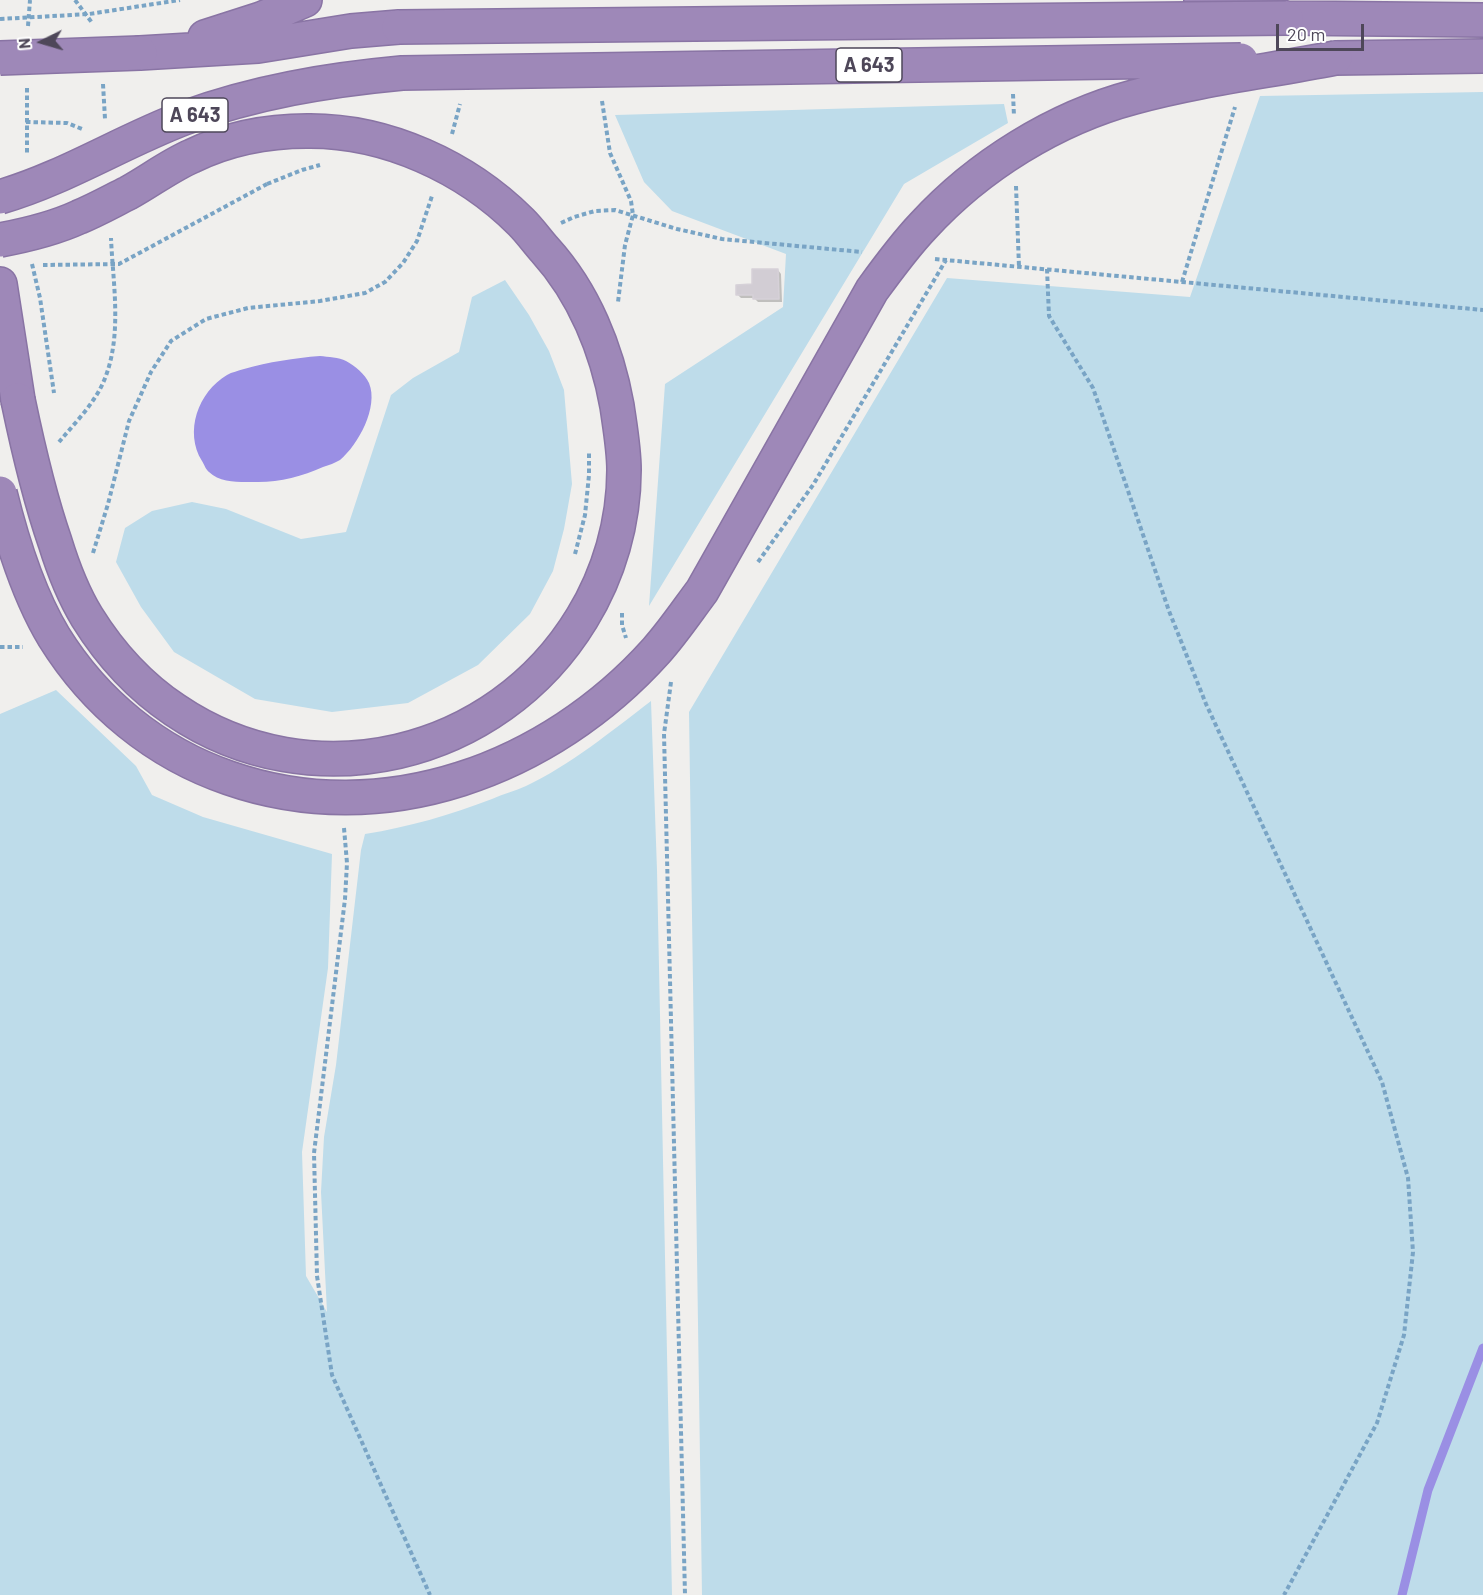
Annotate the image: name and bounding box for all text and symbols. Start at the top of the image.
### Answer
north arrow [12,12,72,72]
scale bar [1279,12,1368,50]
text: 20 m [1287,23,1325,45]
text: N [14,37,33,50]
road number: A 643 [836,48,902,82]
road number: A 643 [162,98,228,132]

